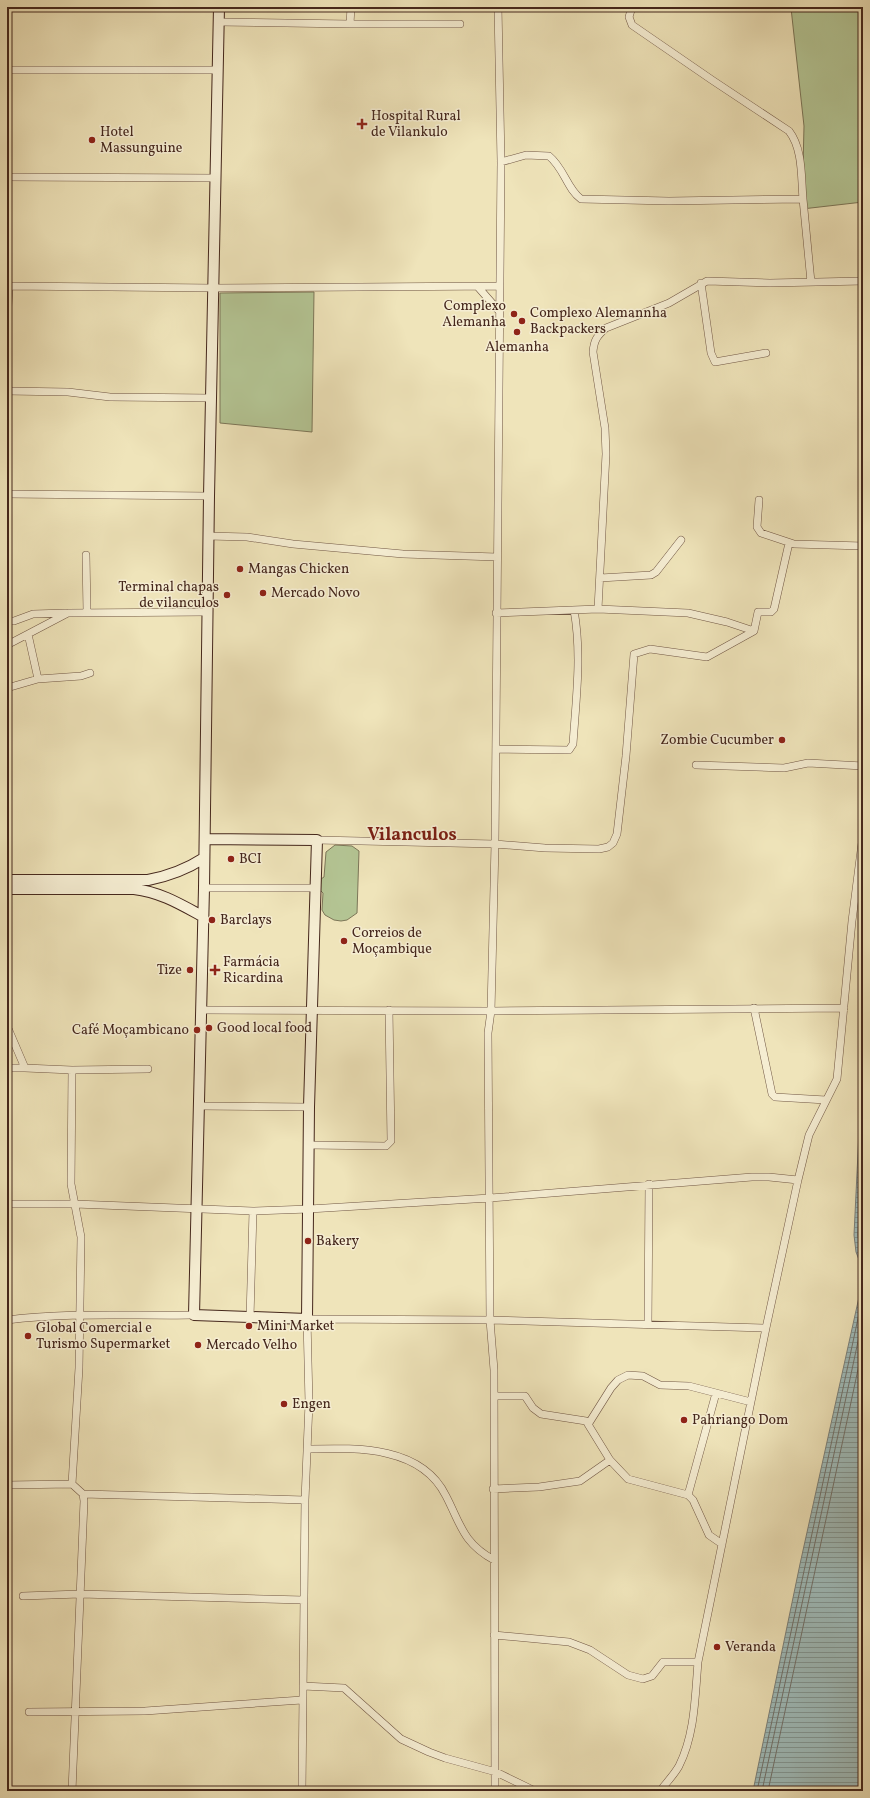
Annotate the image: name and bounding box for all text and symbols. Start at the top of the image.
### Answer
place label: Hospital Rural de Vilankulo [371,107,461,142]
marker: Hospital Rural de Vilankulo [356,118,368,130]
place label: Hotel Massunguine [100,123,183,158]
marker: Hotel Massunguine [87,135,97,145]
place label: Complexo Alemanha [442,297,506,332]
place label: Complexo Alemannha Backpackers [530,304,667,339]
marker: Complexo Alemanha [509,309,519,319]
marker: Complexo Alemannha Backpackers [517,316,527,326]
marker: Alemanha [512,327,522,337]
place label: Alemanha [485,338,549,357]
place label: Mangas Chicken [248,560,349,579]
marker: Mangas Chicken [235,564,245,574]
place label: Terminal chapas de vilanculos [118,578,219,613]
place label: Mercado Novo [271,584,360,603]
marker: Mercado Novo [258,588,268,598]
marker: Terminal chapas de vilanculos [222,590,232,600]
place label: Zombie Cucumber [660,731,774,750]
marker: Zombie Cucumber [777,735,787,745]
district label: Vilanculos [367,823,457,848]
place label: BCI [239,850,262,869]
marker: BCI [226,854,236,864]
place label: Barclays [220,911,272,930]
marker: Barclays [207,915,217,925]
place label: Correios de Moçambique [352,924,432,959]
marker: Correios de Moçambique [339,936,349,946]
place label: Farmácia Ricardina [223,953,283,988]
place label: Tize [157,961,182,980]
marker: Tize [185,965,195,975]
marker: Farmácia Ricardina [210,965,220,975]
place label: Good local food [217,1019,312,1038]
place label: Café Moçambicano [72,1021,189,1040]
marker: Good local food [204,1023,214,1033]
marker: Café Moçambicano [192,1025,202,1035]
place label: Bakery [316,1232,360,1251]
marker: Bakery [303,1236,313,1246]
place label: Mini Market [257,1317,335,1336]
place label: Global Comercial e Turismo Supermarket [36,1319,171,1354]
marker: Mini Market [244,1321,254,1331]
marker: Global Comercial e Turismo Supermarket [23,1331,33,1341]
place label: Mercado Velho [206,1336,297,1355]
marker: Mercado Velho [193,1340,203,1350]
place label: Engen [292,1395,331,1414]
marker: Engen [279,1399,289,1409]
place label: Pahriango Dom [692,1411,788,1430]
marker: Pahriango Dom [679,1415,689,1425]
place label: Veranda [725,1638,776,1657]
marker: Veranda [712,1642,722,1652]

